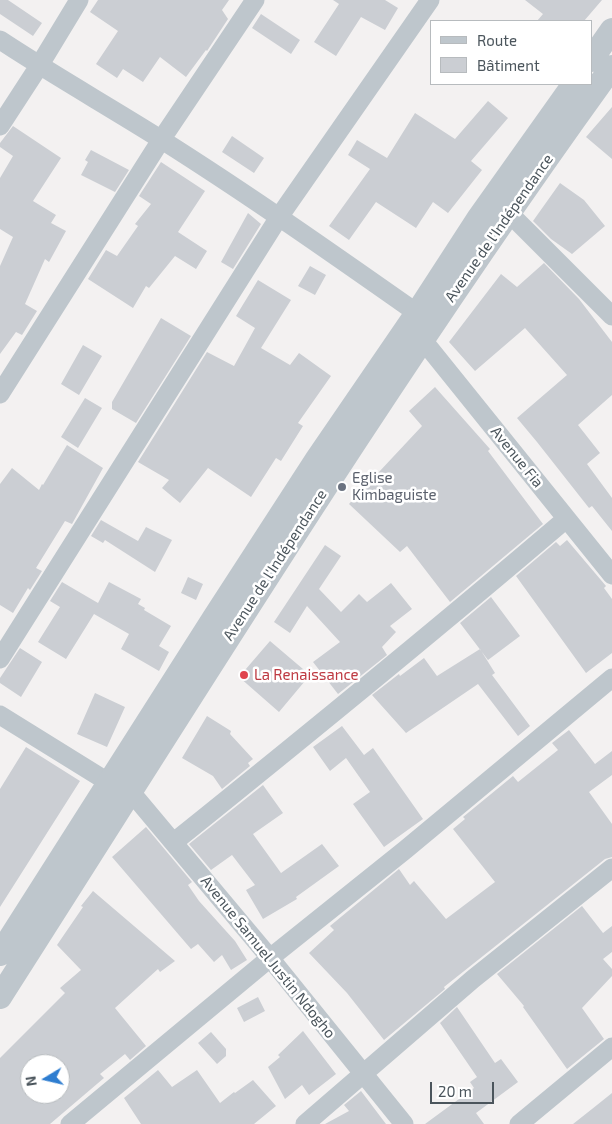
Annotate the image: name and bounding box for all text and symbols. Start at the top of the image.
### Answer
legend [430,20,592,85]
text: Route [477,31,517,49]
text: Bâtiment [477,56,540,74]
street label: Avenue de l'Indépendance [441,151,557,305]
street label: Avenue Fia [487,423,547,491]
place label: Eglise Kimbaguiste [352,469,437,504]
marker: Eglise Kimbaguiste [336,481,348,493]
street label: Avenue de l'Indépendance [219,486,331,644]
place label: La Renaissance [254,666,359,684]
marker: La Renaissance [238,669,250,681]
street label: Avenue Samuel Justin Ndogho [197,872,339,1042]
north arrow [20,1054,70,1104]
scale bar [432,1072,496,1104]
text: N [21,1075,40,1088]
text: 20 m [438,1082,472,1100]

